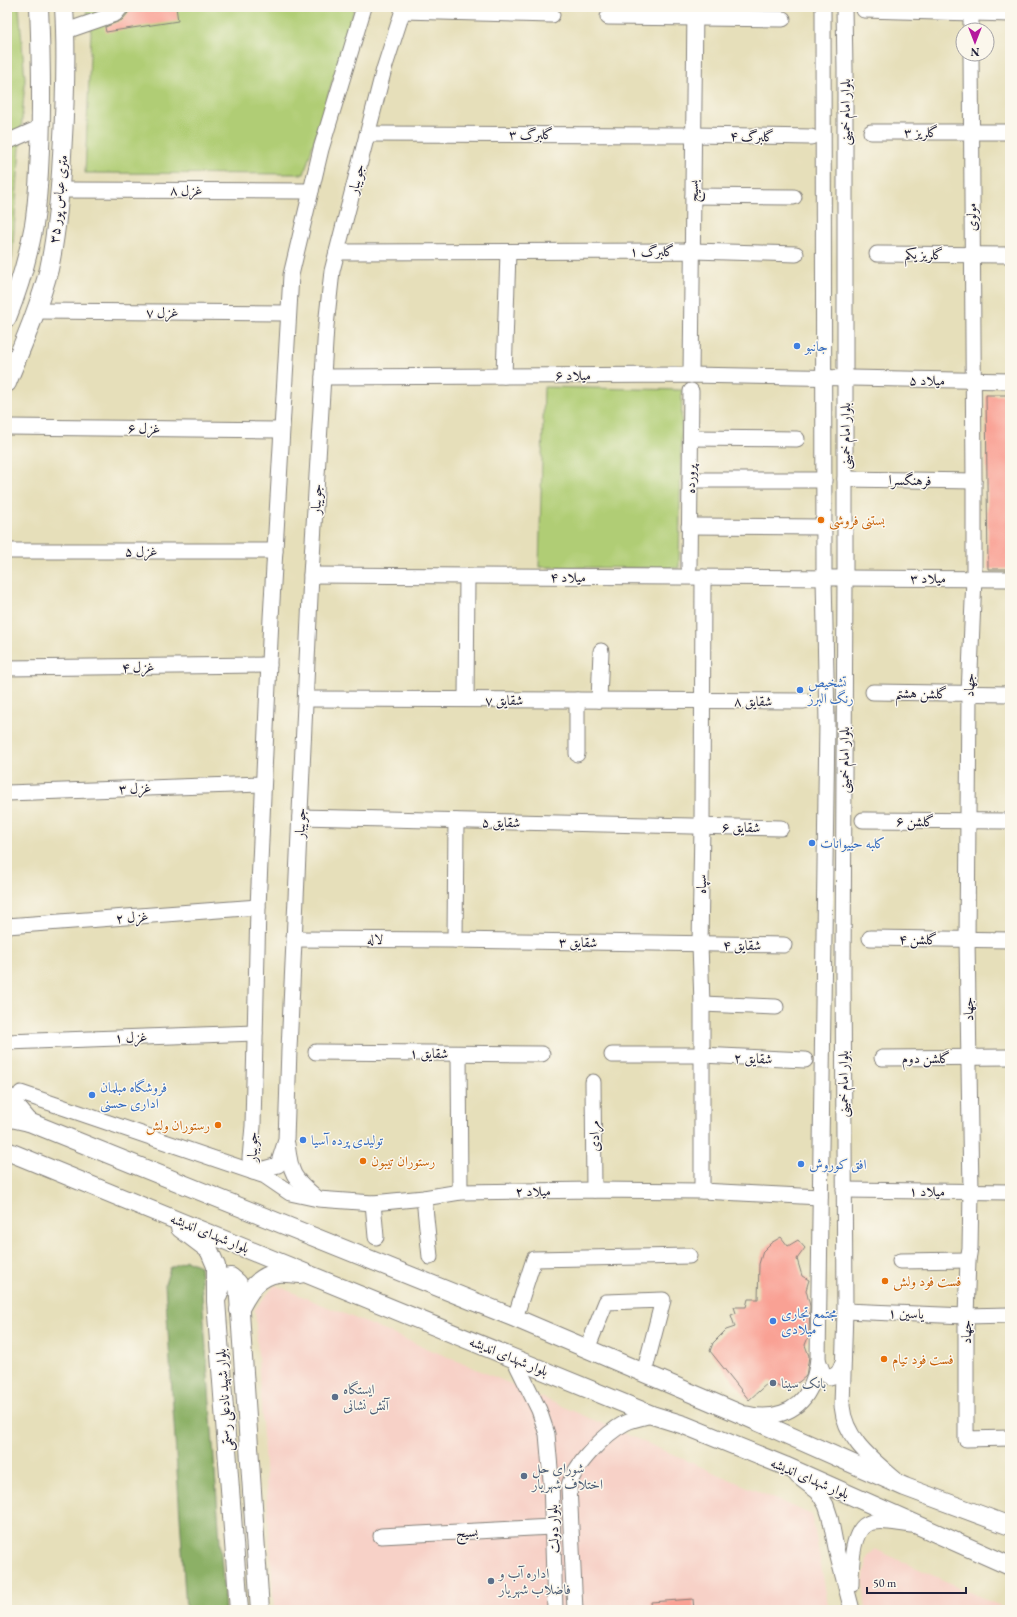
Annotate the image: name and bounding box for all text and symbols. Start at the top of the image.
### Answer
north arrow [955,22,995,62]
text: N [970,45,979,59]
street label: بلوار امام خمینی [836,78,858,145]
street label: گلریز ۳ [904,123,938,141]
street label: گلبرگ ۳ [509,125,553,143]
street label: گلبرگ ۴ [730,127,774,145]
street label: ۳۵ متری عباس پور [44,154,74,244]
street label: جویبار [343,162,368,198]
street label: بسیج [684,180,706,202]
street label: غزل ۸ [170,181,202,200]
street label: مولوی [962,203,980,231]
street label: گلبرگ ۱ [630,242,674,260]
street label: گلریز یکم [904,245,943,268]
street label: غزل ۷ [146,303,178,322]
place label: جانبو [803,337,828,355]
marker: جانبو [792,341,802,351]
street label: میلاد ۶ [555,366,591,384]
street label: میلاد ۵ [909,371,945,389]
street label: بلوار امام خمینی [836,402,858,469]
street label: غزل ۶ [127,419,161,438]
street label: پرورده [681,463,699,494]
street label: فرهنگسرا [888,471,932,490]
street label: جویبار [306,483,326,517]
place label: بستنی فروشی [829,511,885,530]
marker: بستنی فروشی [816,515,826,525]
street label: غزل ۵ [125,542,157,561]
street label: میلاد ۴ [550,568,586,586]
street label: میلاد ۳ [910,569,946,587]
street label: غزل ۴ [121,658,155,677]
place label: تشخیص رنگ البرز [806,673,854,707]
street label: جهاد [960,673,978,697]
street label: گلشن هشتم [895,684,947,707]
marker: تشخیص رنگ البرز [795,685,805,695]
street label: شقایق ۷ [485,691,523,709]
street label: شقایق ۸ [734,692,772,710]
street label: بلوار امام خمینی [835,726,857,793]
street label: غزل ۳ [118,778,152,799]
street label: جویبار [290,807,310,841]
street label: گلشن ۶ [896,812,934,831]
street label: شقایق ۵ [482,813,521,831]
street label: شقایق ۶ [722,818,761,836]
place label: کلبه حییوانات [820,834,885,852]
marker: کلبه حییوانات [807,838,817,848]
street label: سپاه [692,874,711,894]
street label: غزل ۲ [115,907,149,928]
street label: لاله [367,930,383,948]
street label: گلشن ۴ [899,930,937,949]
street label: شقایق ۳ [559,933,598,951]
street label: شقایق ۴ [723,936,761,954]
street label: جهاد [959,997,977,1021]
street label: غزل ۱ [114,1027,148,1048]
street label: شقایق ۱ [410,1044,449,1062]
street label: شقایق ۲ [733,1048,773,1068]
street label: گلشن دوم [902,1049,950,1071]
street label: بلوار امام خمینی [834,1050,856,1117]
place label: فروشگاه مبلمان اداری حسنی [100,1078,167,1113]
marker: فروشگاه مبلمان اداری حسنی [87,1090,97,1100]
place label: رستوران ولش [146,1116,210,1135]
marker: رستوران ولش [213,1120,223,1130]
street label: مرادی [585,1120,604,1152]
place label: تولیدی پرده آسیا [311,1131,383,1149]
street label: جویبار [243,1132,261,1164]
marker: تولیدی پرده آسیا [298,1135,308,1145]
place label: رستوران تیبون [371,1152,435,1170]
place label: افق کوروش [809,1155,867,1173]
marker: رستوران تیبون [358,1156,368,1166]
marker: افق کوروش [796,1159,806,1169]
street label: میلاد ۲ [515,1182,551,1200]
street label: میلاد ۱ [909,1182,945,1200]
street label: بلوار شهدای اندیشه [167,1209,253,1258]
place label: فست فود ولش [893,1272,961,1291]
marker: فست فود ولش [880,1276,890,1286]
street label: یاسین ۱ [888,1303,925,1323]
place label: مجتمع تجاری میلادی [781,1304,838,1338]
marker: مجتمع تجاری میلادی [768,1316,778,1326]
street label: جهاد [957,1320,975,1344]
street label: بلوار شهدای اندیشه [466,1332,552,1381]
street label: بلوار شهید نادعلی رستمی [211,1348,238,1452]
place label: فست فود تیام [892,1350,954,1372]
marker: فست فود تیام [879,1354,889,1364]
place label: بانک سینا [781,1374,827,1392]
marker: بانک سینا [768,1378,778,1388]
place label: ایستگاه آتش نشانی [343,1380,391,1415]
marker: ایستگاه آتش نشانی [330,1392,340,1402]
street label: بلوار شهدای اندیشه [767,1453,852,1504]
place label: شورای حل اختلاف شهریار [530,1459,603,1494]
marker: شورای حل اختلاف شهریار [519,1471,529,1481]
street label: بلوار دولت [543,1504,563,1554]
street label: بسیج [455,1522,479,1546]
place label: اداره آب و فاضلاب شهریار [497,1564,571,1599]
scale bar [867,1569,966,1595]
text: 50 m [873,1575,897,1591]
marker: اداره آب و فاضلاب شهریار [486,1576,496,1586]

